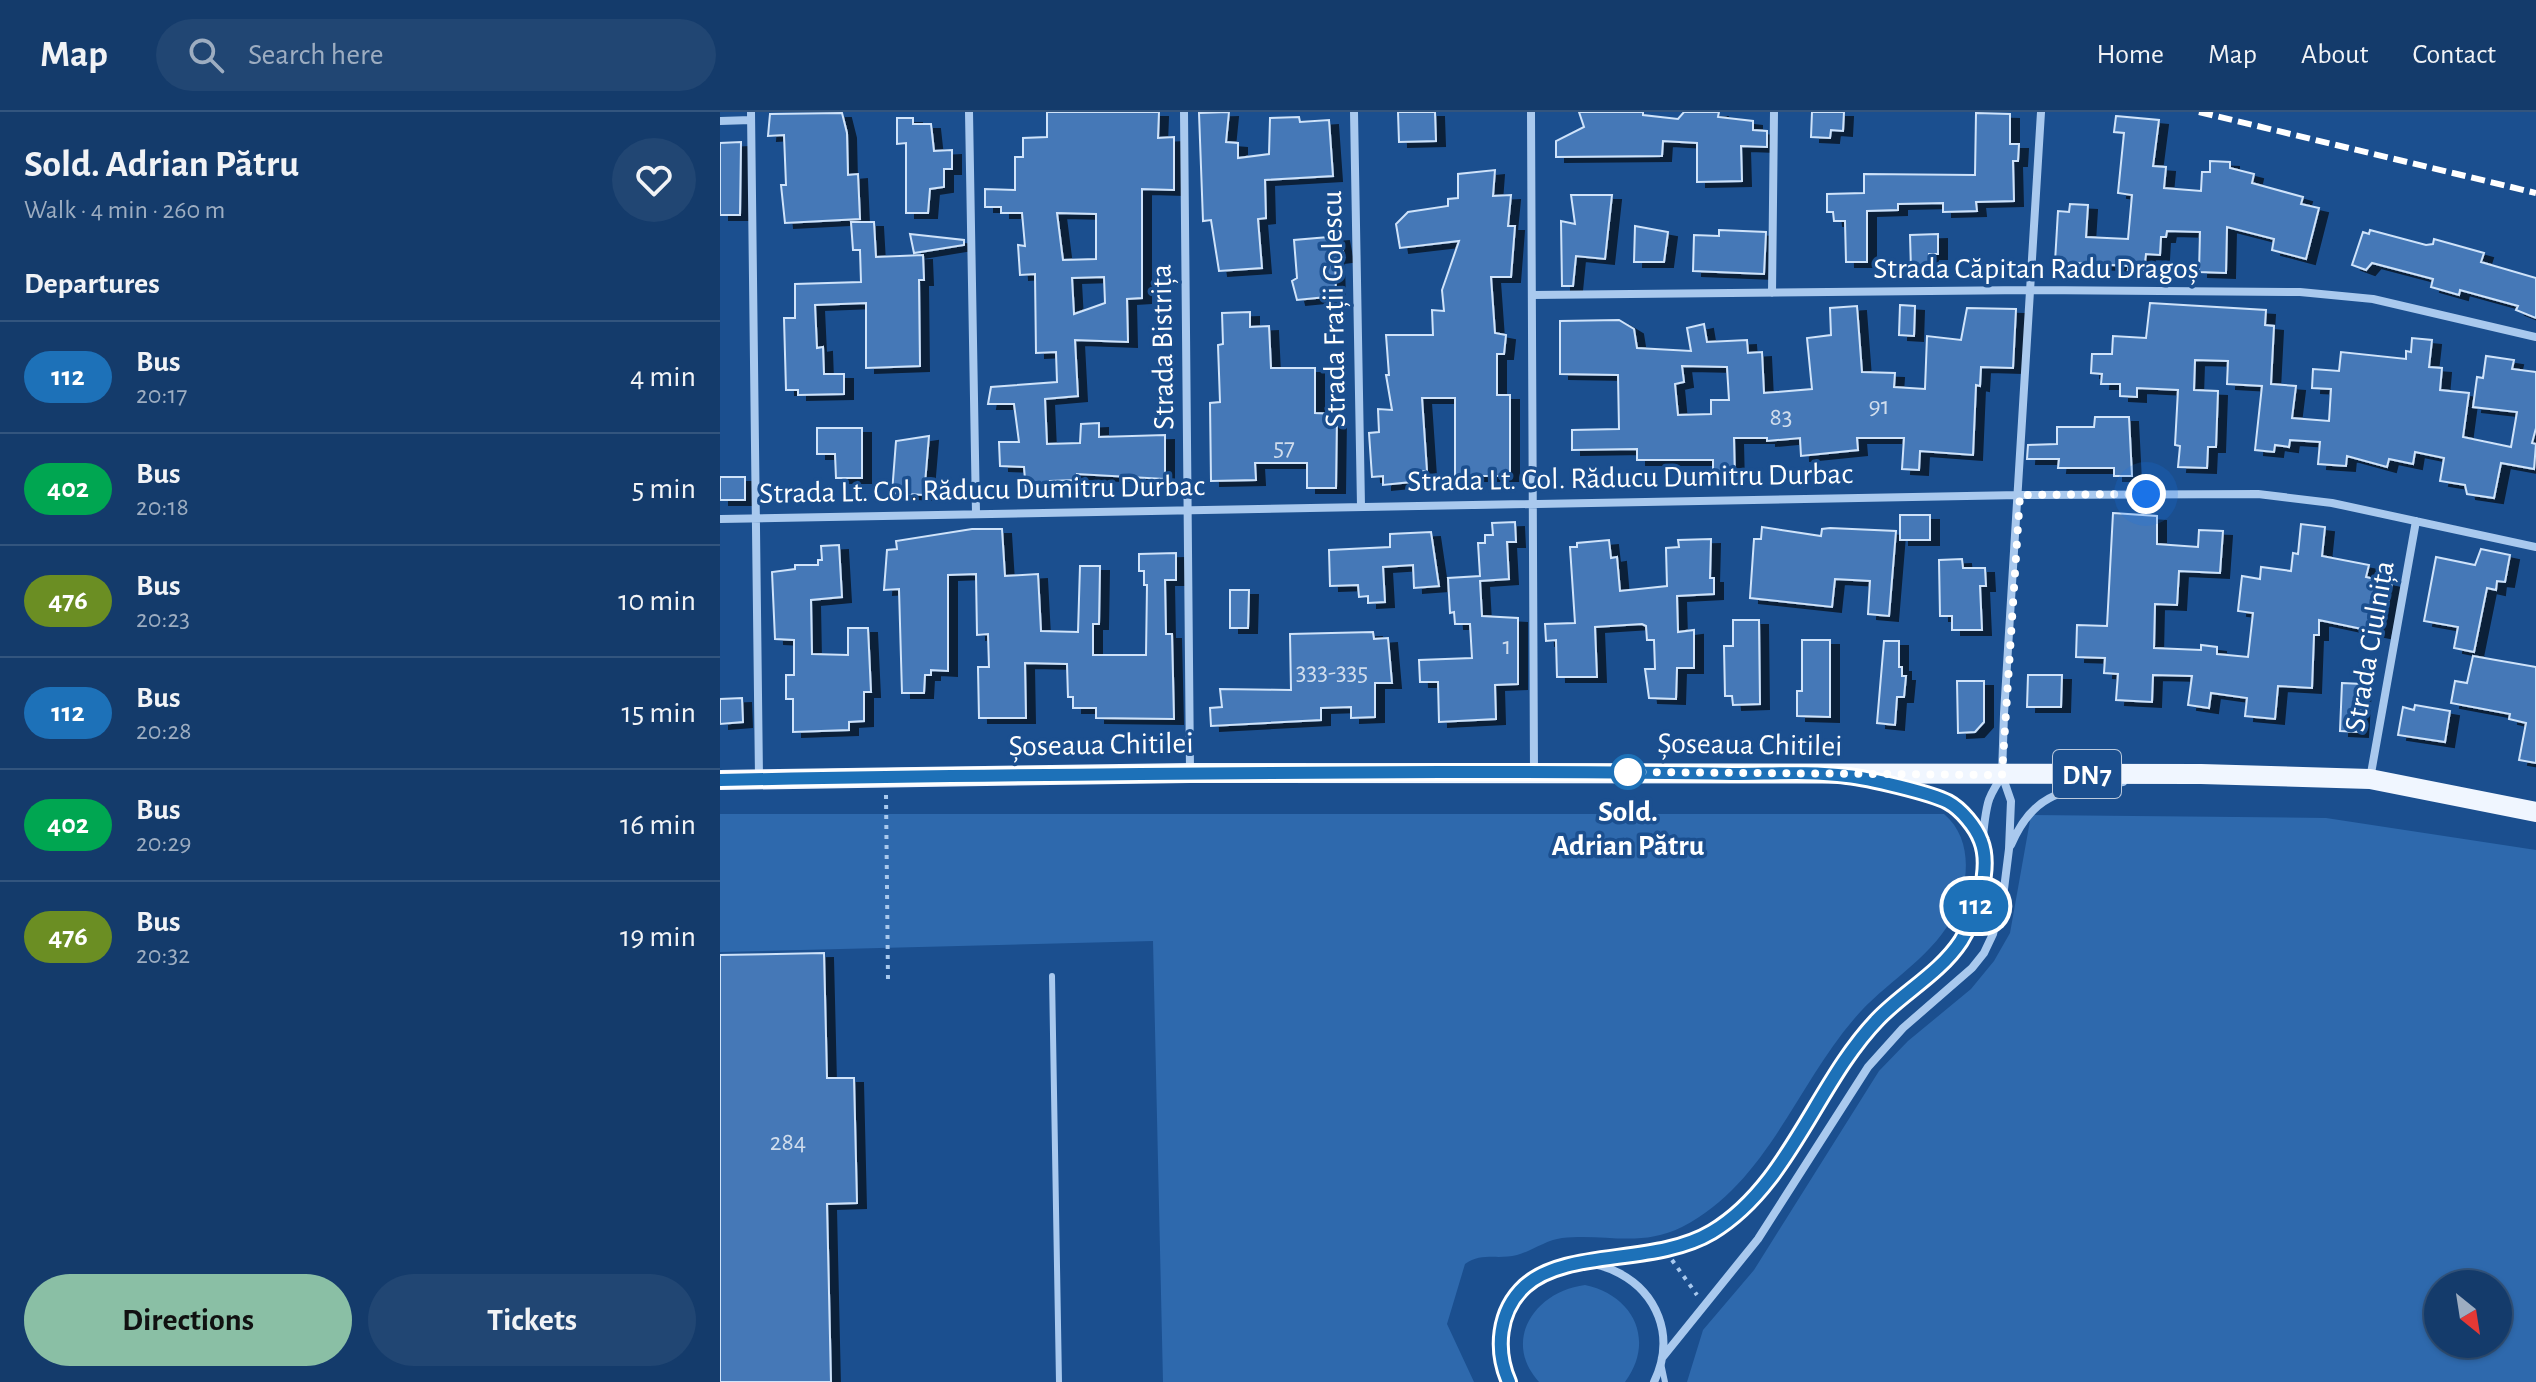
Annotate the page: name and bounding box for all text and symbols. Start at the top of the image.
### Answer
search box [156,19,716,91]
icon: search [184,33,228,77]
text: Map [40,36,108,74]
text: Search here [248,40,384,70]
text: Home [2097,41,2164,69]
text: Map [2208,41,2257,69]
text: About [2301,41,2369,69]
text: Contact [2413,41,2496,69]
button: heart [612,138,696,222]
text: Sold. Adrian Pătru [24,146,299,184]
street label: Strada Frații Golescu [1317,190,1353,428]
text: Walk · 4 min · 260 m [24,197,225,223]
street label: Strada Căpitan Radu Dragoș [1873,254,2199,286]
street label: Strada Bistrița [1147,264,1181,430]
text: Departures [24,269,160,299]
text: Bus [136,347,181,377]
text: 4 min [630,362,696,392]
text: 112 [51,363,85,391]
text: 20:17 [136,382,187,408]
house number: 91 [1868,393,1890,419]
house number: 83 [1769,404,1793,430]
house number: 57 [1273,434,1295,460]
text: Bus [136,459,181,489]
street label: Strada Lt. Col. Răducu Dumitru Durbac [1407,459,1854,497]
street label: Strada Lt. Col. Răducu Dumitru Durbac [759,471,1206,509]
text: 5 min [632,474,696,504]
your location [2126,474,2166,514]
text: 402 [47,475,89,503]
text: 20:18 [136,494,189,520]
street label: Strada Ciulnița [2340,558,2402,734]
text: Bus [136,571,181,601]
text: 10 min [618,586,696,616]
text: 476 [48,587,88,615]
text: 20:23 [136,606,190,632]
house number: 1 [1503,633,1511,659]
house number: 333-335 [1296,659,1368,685]
text: Bus [136,683,181,713]
text: 15 min [621,698,696,728]
text: 112 [51,699,85,727]
text: 20:28 [136,718,192,744]
street label: Șoseaua Chitilei [1008,728,1194,764]
street label: Șoseaua Chitilei [1657,728,1843,764]
road number: DN7 [2053,750,2121,798]
marker: Sold. Adrian Pătru [1611,755,1645,789]
text: Bus [136,795,181,825]
place label: Sold. Adrian Pătru [1552,797,1705,861]
text: 16 min [620,810,696,840]
text: 402 [47,811,89,839]
text: 20:29 [136,830,192,856]
line badge: 112 [1930,880,2022,932]
text: 112 [1959,892,1993,920]
text: Bus [136,907,181,937]
text: 19 min [620,922,696,952]
text: 476 [48,923,88,951]
text: 20:32 [136,942,190,968]
house number: 284 [770,1129,806,1155]
north arrow [2424,1270,2512,1358]
map controls [2424,1270,2512,1358]
button: Directions [24,1274,352,1366]
button: Tickets [368,1274,696,1366]

